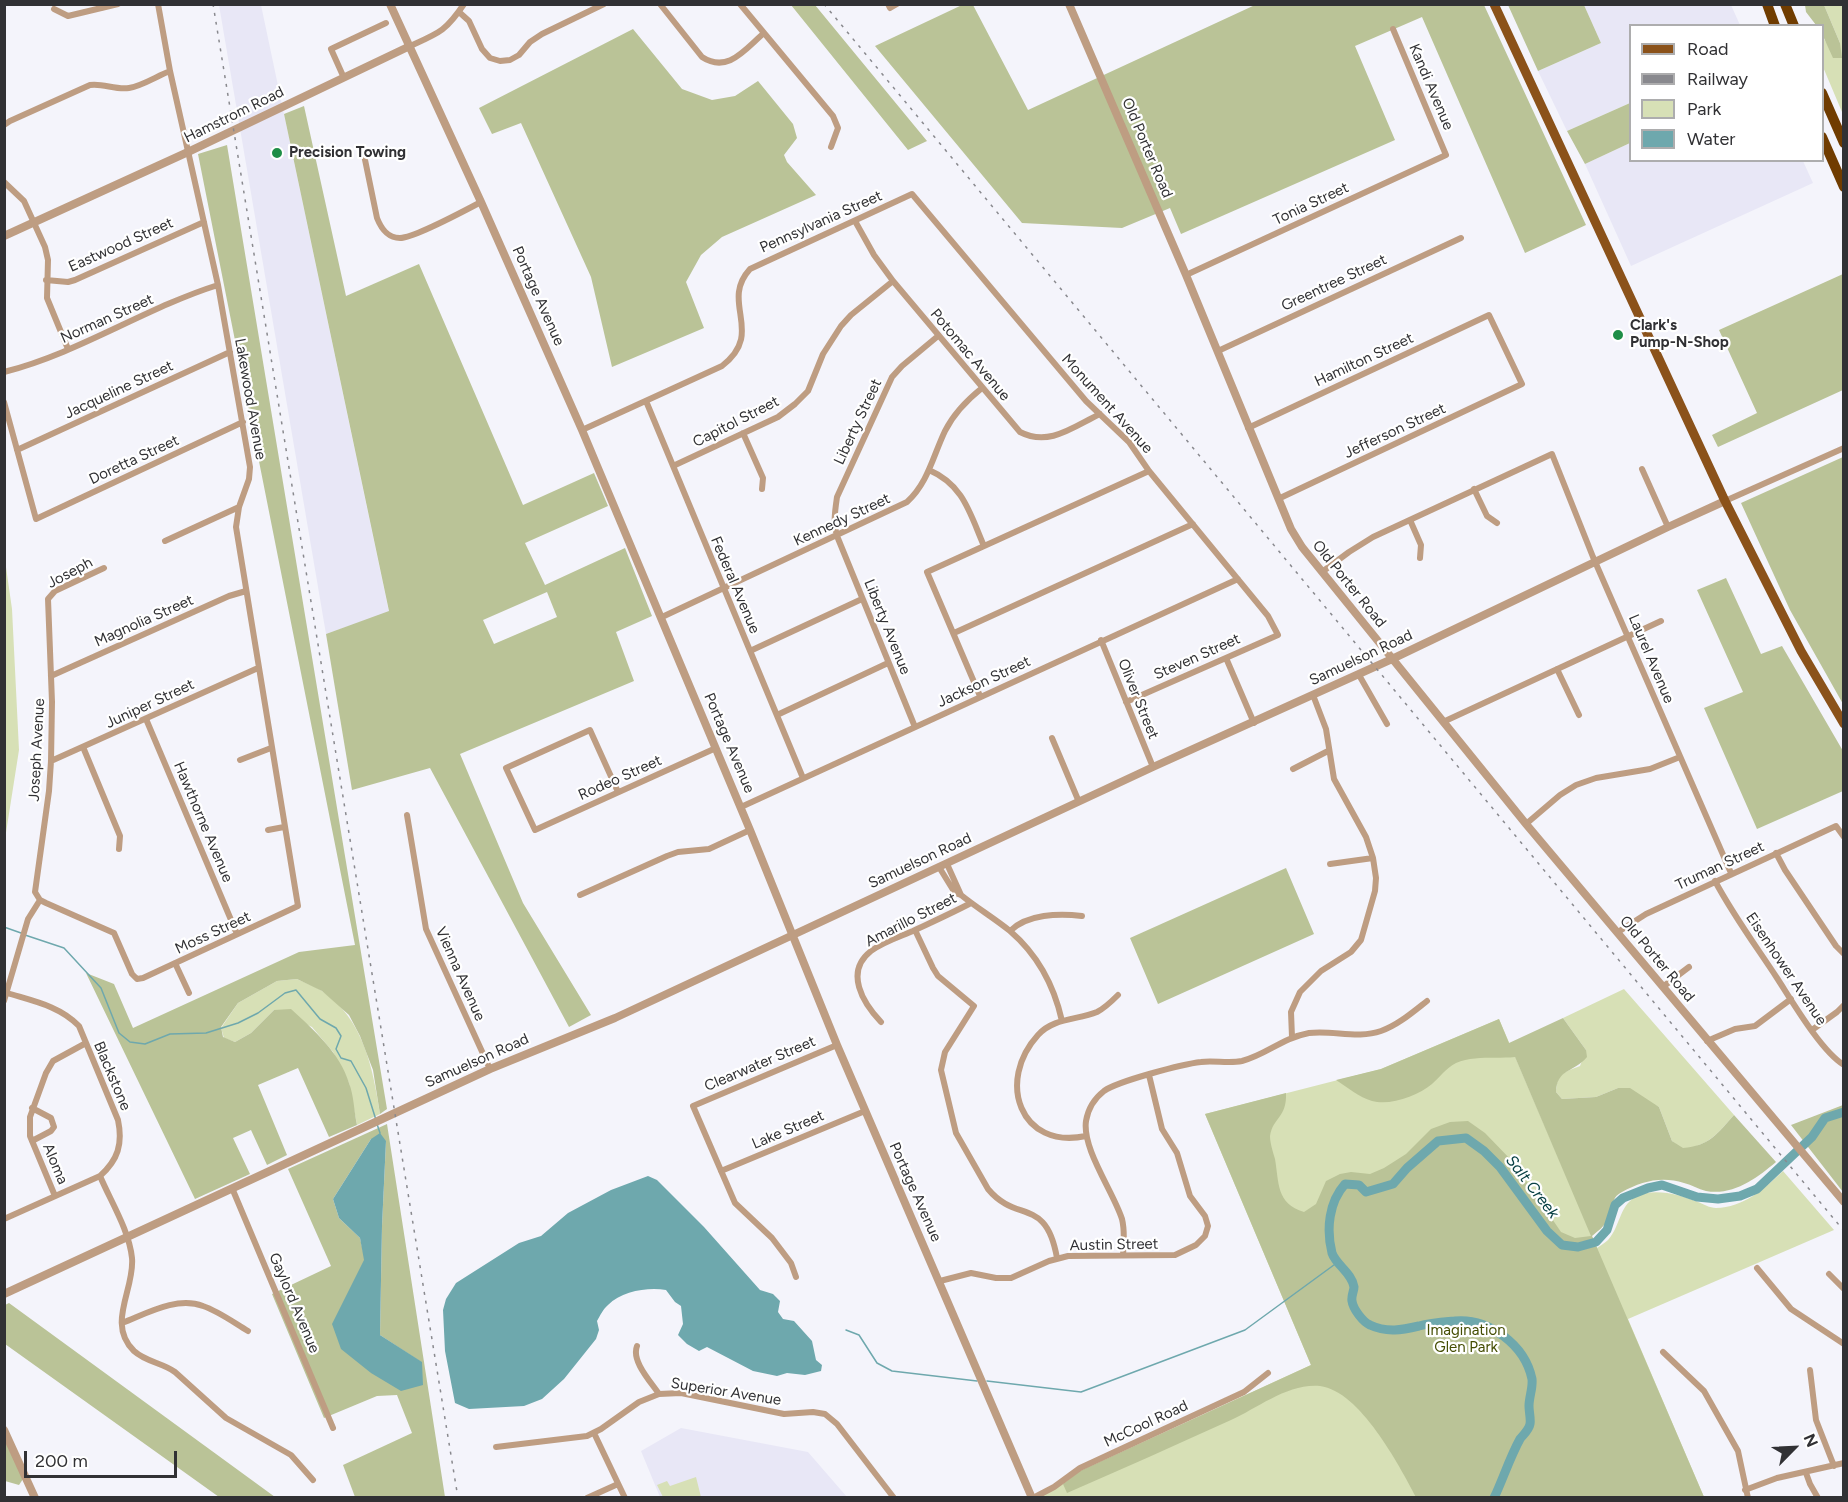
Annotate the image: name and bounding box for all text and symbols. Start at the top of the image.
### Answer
legend [1629,24,1824,162]
text: Road [1687,38,1728,60]
street label: Kandi Avenue [1405,41,1457,133]
text: Railway [1687,68,1748,90]
street label: Hamstrom Road [181,83,287,147]
street label: Old Porter Road [1118,95,1176,201]
text: Park [1687,98,1721,120]
text: Water [1687,128,1735,150]
place label: Precision Towing [289,144,406,162]
marker: Precision Towing [270,146,284,160]
street label: Tonia Street [1270,179,1352,229]
street label: Pennsylvania Street [757,187,885,257]
street label: Eastwood Street [66,214,176,276]
street label: Portage Avenue [508,243,568,349]
street label: Greentree Street [1279,251,1389,315]
street label: Norman Street [58,290,156,348]
street label: Potomac Avenue [926,305,1014,405]
place label: Clark's Pump-N-Shop [1630,317,1729,352]
marker: Clark's Pump-N-Shop [1611,328,1625,342]
street label: Hamilton Street [1312,329,1416,391]
street label: Lakewood Avenue [230,337,270,461]
street label: Monument Avenue [1058,351,1156,457]
street label: Jacqueline Street [62,357,176,423]
street label: Liberty Street [830,376,886,468]
street label: Capitol Street [690,393,782,451]
street label: Jefferson Street [1341,400,1449,462]
street label: Doretta Street [86,431,182,489]
street label: Kennedy Street [791,490,893,550]
street label: Federal Avenue [706,534,764,636]
street label: Old Porter Road [1308,537,1390,631]
street label: Joseph [44,554,96,592]
street label: Liberty Avenue [860,577,914,677]
street label: Magnolia Street [92,591,196,651]
street label: Laurel Avenue [1624,612,1678,706]
street label: Samuelson Road [1307,626,1415,690]
street label: Steven Street [1151,630,1243,684]
street label: Jackson Street [935,653,1033,711]
street label: Oliver Street [1114,656,1162,742]
street label: Juniper Street [103,676,197,732]
street label: Portage Avenue [700,690,758,796]
street label: Joseph Avenue [25,698,49,802]
street label: Rodeo Street [575,752,665,804]
street label: Hawthorne Avenue [169,759,237,885]
street label: Samuelson Road [866,829,974,893]
street label: Truman Street [1673,838,1767,894]
street label: Amarillo Street [862,889,960,951]
street label: Moss Street [172,908,254,958]
street label: Eisenhower Avenue [1742,909,1830,1029]
street label: Old Porter Road [1616,912,1698,1006]
street label: Vienna Avenue [431,924,489,1024]
street label: Samuelson Road [422,1030,532,1092]
street label: Clearwater Street [702,1032,818,1096]
street label: Blackstone [89,1039,135,1113]
street label: Lake Street [749,1107,827,1153]
street label: Portage Avenue [885,1139,945,1245]
street label: Aloma [38,1141,72,1187]
water label: Salt Creek [1501,1151,1563,1223]
street label: Austin Street [1069,1235,1159,1255]
street label: Gaylord Avenue [265,1250,323,1356]
park label: Imagination Glen Park [1426,1322,1506,1357]
street label: Superior Avenue [670,1374,782,1410]
street label: McCool Road [1101,1397,1191,1451]
north arrow [1764,1418,1824,1478]
text: N [1800,1431,1822,1450]
scale bar [27,1439,180,1477]
text: 200 m [35,1450,88,1472]

